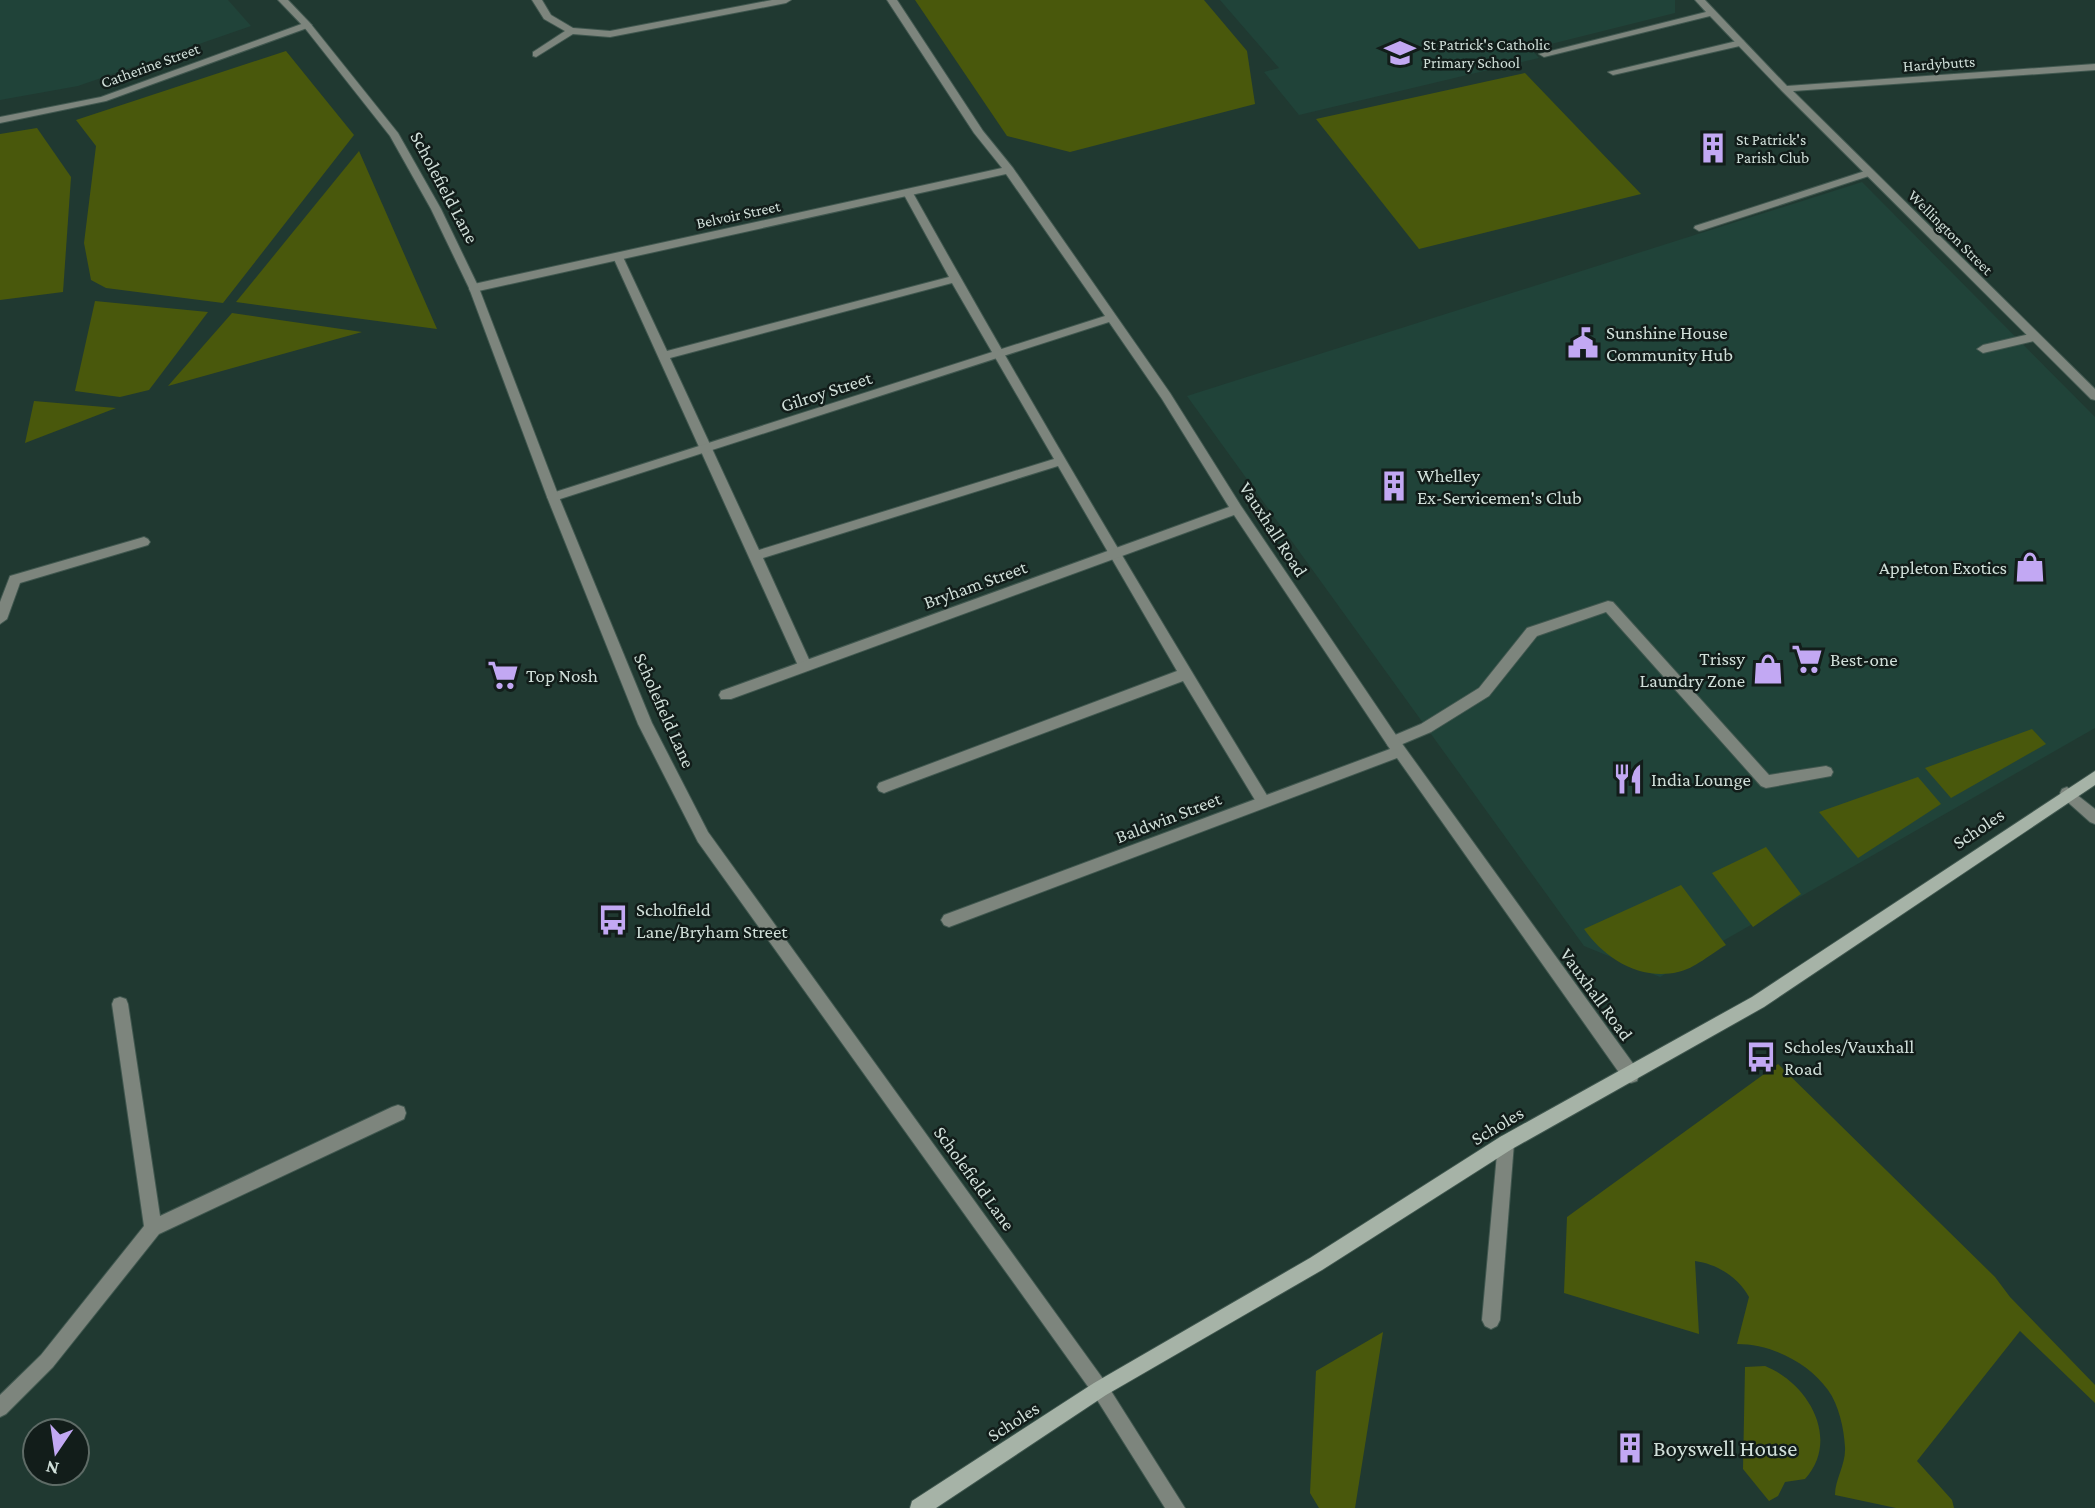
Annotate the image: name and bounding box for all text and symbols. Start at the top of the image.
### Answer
school or university icon: St Patrick's Catholic Primary School [1383,36,1417,70]
place label: St Patrick's Catholic Primary School [1423,36,1550,72]
street label: Catherine Street [99,40,202,91]
street label: Hardybutts [1902,52,1976,76]
street label: Scholefield Lane [406,128,483,247]
building icon: St Patrick's Parish Club [1696,131,1730,165]
place label: St Patrick's Parish Club [1736,131,1809,166]
street label: Wellington Street [1904,187,1997,279]
street label: Belvoir Street [695,197,782,232]
place label: Sunshine House Community Hub [1606,322,1733,365]
public building icon: Sunshine House Community Hub [1566,326,1600,360]
street label: Gilroy Street [778,367,875,416]
place label: Whelley Ex-Servicemen's Club [1417,465,1582,508]
building icon: Whelley Ex-Servicemen's Club [1377,469,1411,503]
street label: Vauxhall Road [1235,478,1312,581]
shop icon: Appleton Exotics [2013,550,2047,584]
street label: Bryham Street [921,556,1030,613]
place label: Appleton Exotics [1879,557,2007,578]
supermarket icon: Best-one [1790,642,1824,676]
place label: Trissy Laundry Zone [1639,648,1745,691]
street label: Scholefield Lane [630,649,699,771]
place label: Best-one [1830,649,1898,670]
shop icon: Trissy Laundry Zone [1751,652,1785,686]
supermarket icon: Top Nosh [486,658,520,692]
place label: Top Nosh [526,665,598,686]
restaurant icon: India Lounge [1611,762,1645,796]
place label: India Lounge [1651,769,1751,790]
street label: Baldwin Street [1112,787,1225,847]
street label: Scholes [1949,804,2008,853]
place label: Scholfield Lane/Bryham Street [636,899,788,942]
bus stop icon: Scholfield Lane/Bryham Street [596,903,630,937]
street label: Vauxhall Road [1556,944,1637,1044]
place label: Scholes/Vauxhall Road [1784,1036,1914,1079]
bus stop icon: Scholes/Vauxhall Road [1744,1040,1778,1074]
street label: Scholes [1467,1102,1527,1149]
street label: Scholefield Lane [930,1122,1019,1234]
street label: Scholes [984,1397,1043,1446]
north arrow [21,1417,91,1487]
building icon: Boyswell House [1613,1431,1647,1465]
place label: Boyswell House [1653,1435,1797,1461]
text: N [44,1456,61,1480]

